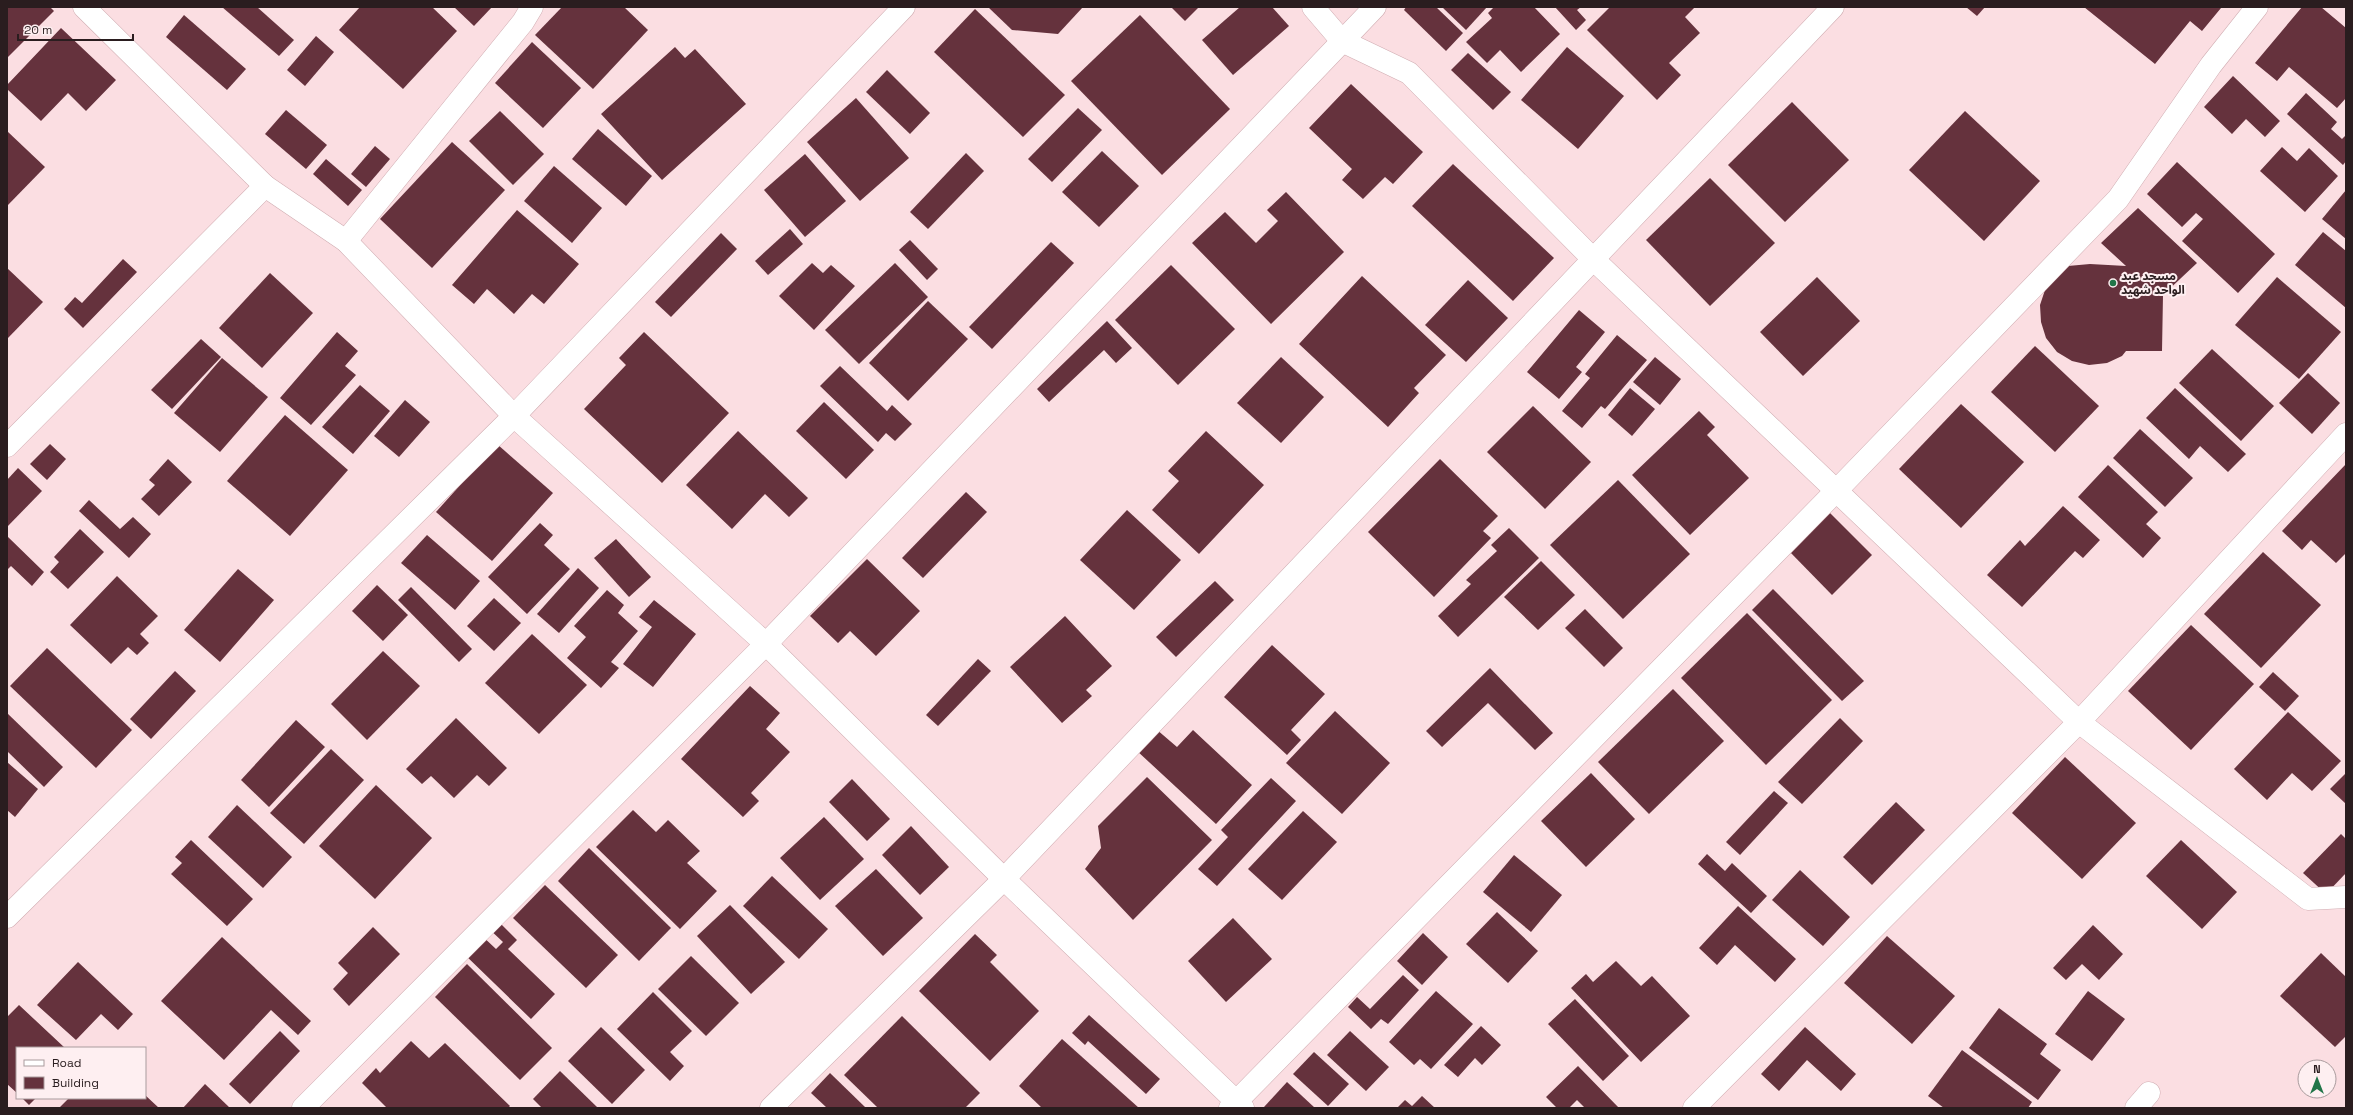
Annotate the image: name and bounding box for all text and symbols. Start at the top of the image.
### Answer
scale bar [18,16,133,42]
text: 20 m [24,22,52,38]
place label: مسجد عبد الواحد شهید [2121,268,2185,298]
marker: مسجد عبد الواحد شهید [2108,278,2118,288]
legend [16,1047,146,1099]
text: Road [52,1055,81,1071]
north arrow [2297,1059,2337,1099]
text: N [2313,1062,2321,1076]
text: Building [52,1075,99,1091]

